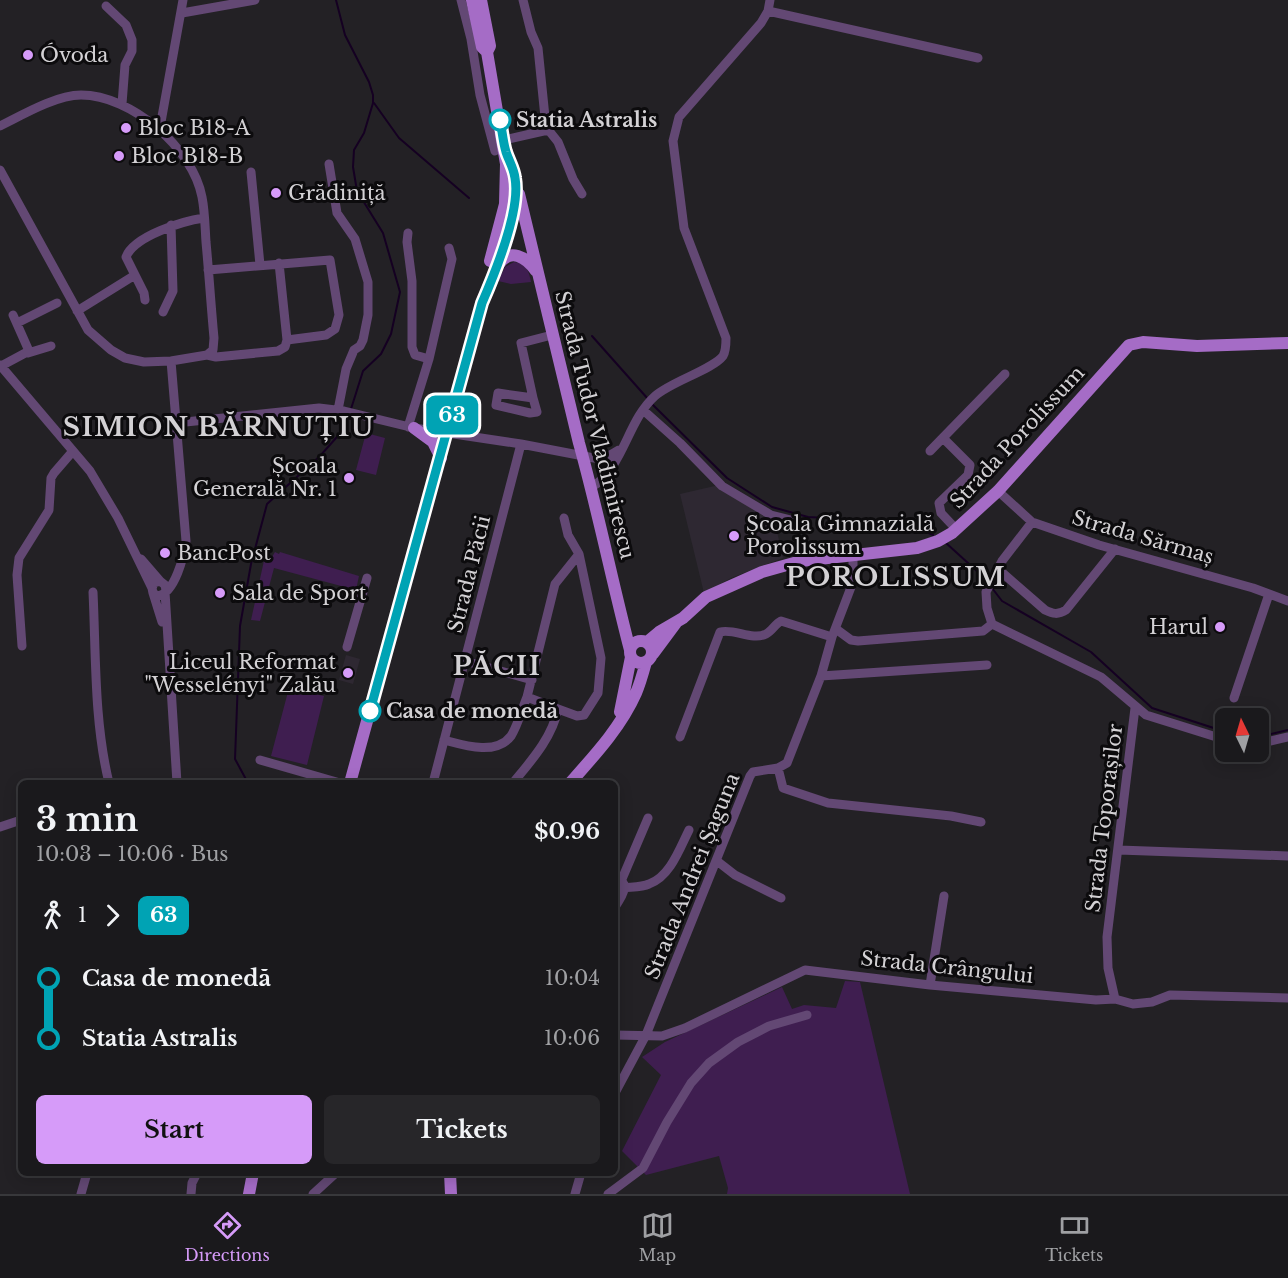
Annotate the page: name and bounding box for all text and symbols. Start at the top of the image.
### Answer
place label: Óvoda [40,42,109,67]
marker: Óvoda [21,48,35,62]
place label: Statia Astralis [516,108,657,132]
marker: Statia Astralis [489,109,511,131]
place label: Bloc B18-A [138,116,251,140]
marker: Bloc B18-A [119,121,133,135]
place label: Bloc B18-B [131,144,243,168]
marker: Bloc B18-B [112,149,126,163]
place label: Grădiniță [288,181,386,206]
marker: Grădiniță [269,186,283,200]
street label: Strada Tudor Vladimirescu [550,288,640,562]
street label: Strada Porolissum [945,360,1090,513]
line badge: 63 [425,396,479,434]
text: 63 [438,402,466,428]
district label: SIMION BĂRNUȚIU [63,411,375,443]
place label: Școala Generală Nr. 1 [193,454,338,501]
marker: Școala Generală Nr. 1 [342,471,356,485]
street label: Strada Sărmaș [1069,505,1217,570]
place label: Școala Gimnazială Porolissum [746,512,935,559]
street label: Strada Păcii [443,513,495,635]
marker: Școala Gimnazială Porolissum [727,529,741,543]
place label: BancPost [177,541,271,565]
marker: BancPost [158,546,172,560]
district label: POROLISSUM [786,561,1006,593]
place label: Sala de Sport [232,581,367,605]
marker: Sala de Sport [213,586,227,600]
place label: Harul [1149,615,1208,639]
marker: Harul [1213,620,1227,634]
place label: Liceul Reformat "Wesselényi" Zalău [145,650,336,697]
district label: PĂCII [453,650,541,682]
marker: Liceul Reformat "Wesselényi" Zalău [341,666,355,680]
place label: Casa de monedă [386,699,558,723]
marker: Casa de monedă [359,700,381,722]
north arrow [1215,708,1269,762]
map controls [1215,708,1269,762]
street label: Strada Toporașilor [1081,722,1129,914]
street label: Strada Andrei Șaguna [640,768,746,983]
text: 3 min [36,799,138,840]
text: $0.96 [534,818,600,845]
text: 10:03 – 10:06 · Bus [36,842,228,866]
icon: walk [36,899,69,932]
icon: forward [96,899,129,932]
text: 63 [150,902,177,928]
text: 1 [78,903,87,927]
street label: Strada Crângului [859,946,1035,988]
text: Casa de monedă [82,965,271,992]
text: 10:04 [545,966,600,990]
text: Statia Astralis [82,1025,237,1052]
text: 10:06 [544,1026,600,1050]
button: Start [36,1095,312,1164]
button: Tickets [324,1095,600,1164]
tab: Directions [185,1209,270,1265]
tab: Map [639,1209,676,1265]
tab: Tickets [1045,1209,1103,1265]

